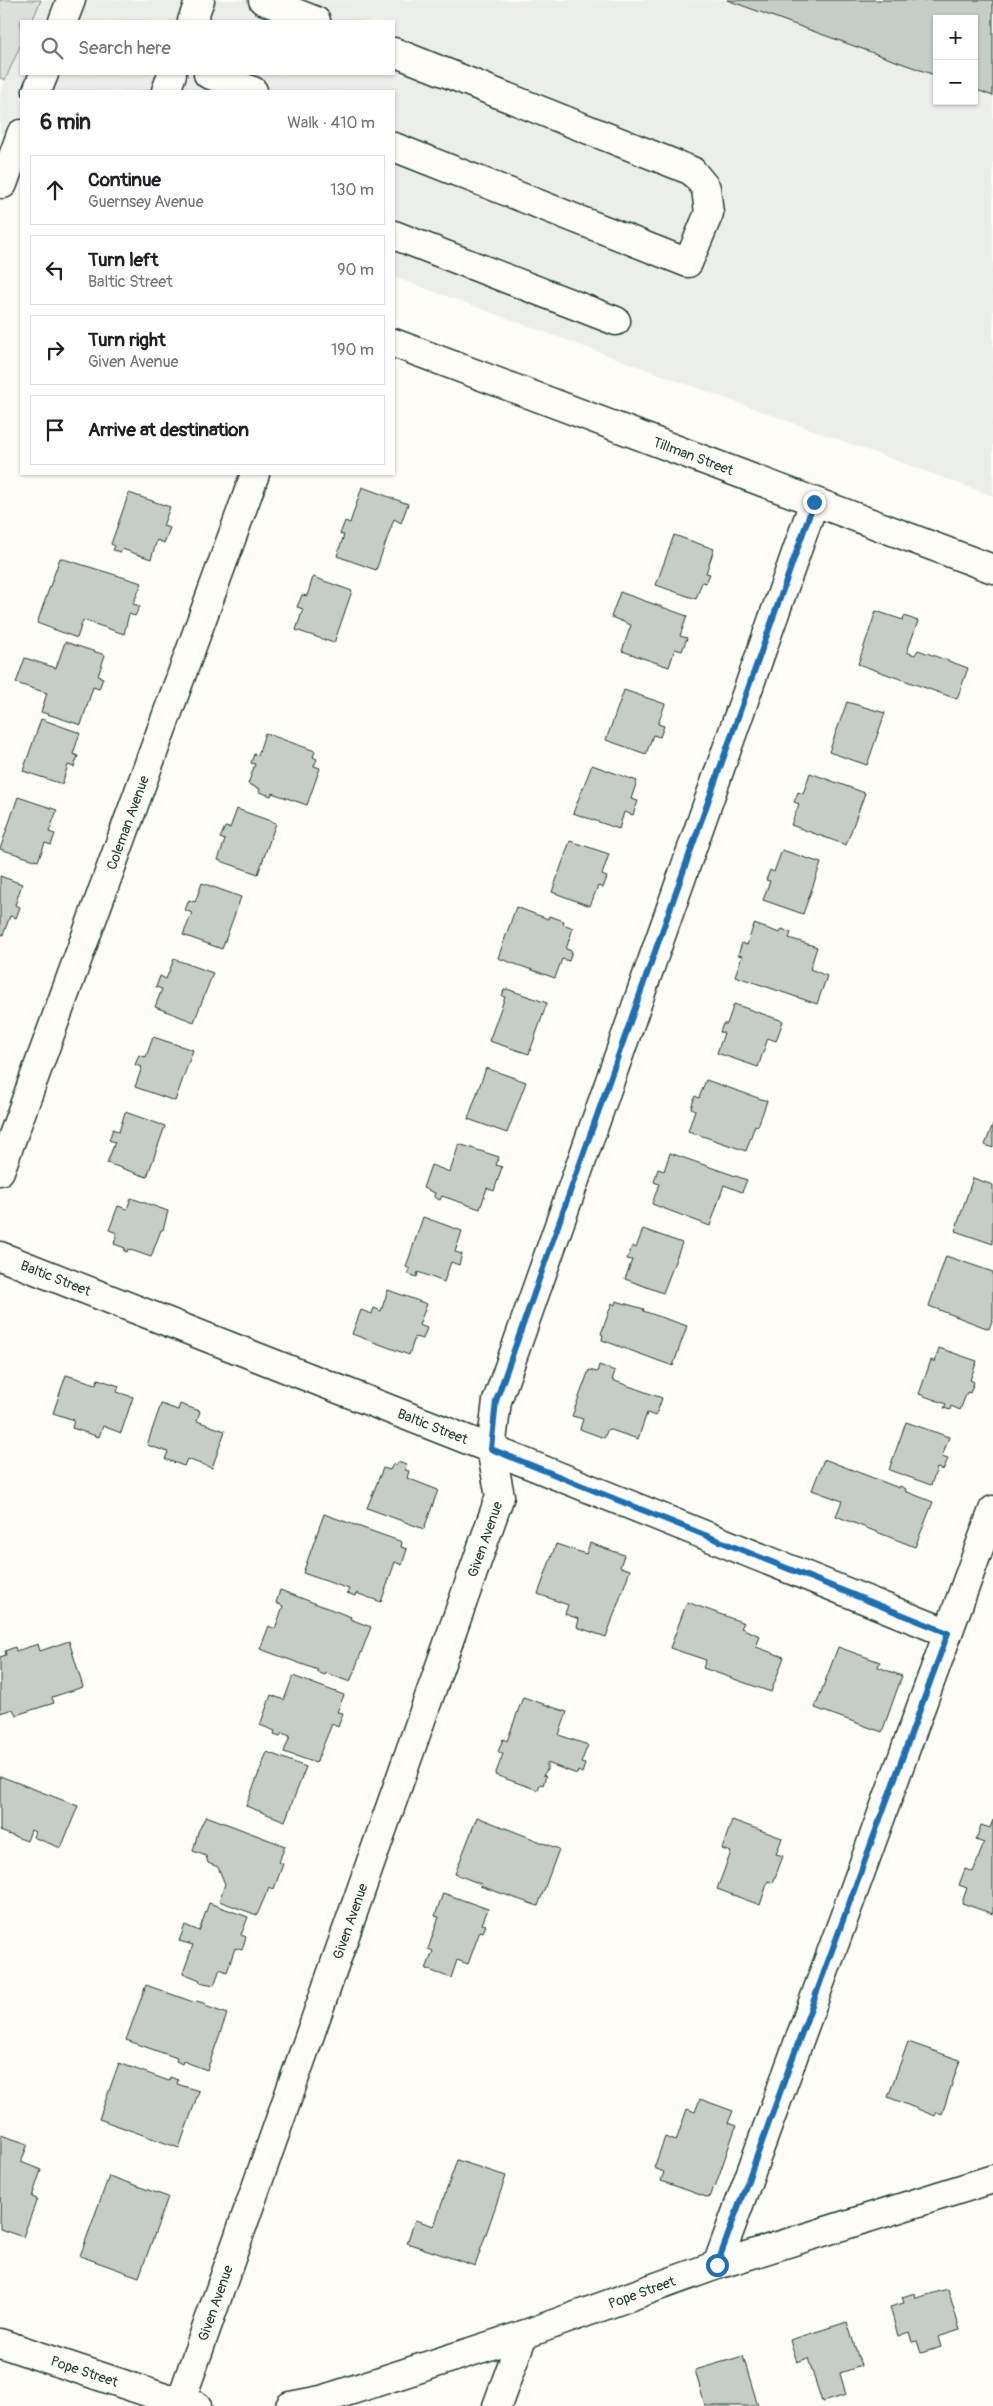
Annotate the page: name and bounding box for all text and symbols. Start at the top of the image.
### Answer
map controls [933,15,978,105]
button: + [933,15,978,60]
search box [20,20,395,75]
icon: search [38,34,66,62]
text: Search here [78,36,171,60]
button: − [933,60,978,105]
text: 6 min [40,109,91,136]
text: Walk · 410 m [287,113,375,133]
text: Continue [88,168,161,192]
icon: ahead [41,176,69,204]
text: 130 m [330,180,374,200]
text: Guernsey Avenue [88,192,204,212]
text: Turn left [88,248,158,272]
icon: left [41,256,69,284]
text: 90 m [337,260,374,280]
text: Baltic Street [88,272,173,292]
text: Turn right [88,328,166,352]
icon: right [41,336,69,364]
text: 190 m [331,340,374,360]
text: Given Avenue [88,352,178,372]
icon: arrive [41,416,69,444]
text: Arrive at destination [88,418,249,442]
street label: Tillman Street [651,433,736,479]
route end [803,491,826,514]
street label: Coleman Avenue [103,773,152,872]
street label: Baltic Street [18,1256,94,1300]
street label: Baltic Street [395,1405,471,1448]
street label: Given Avenue [464,1499,506,1579]
street label: Given Avenue [329,1881,371,1961]
route start [706,2254,729,2277]
street label: Given Avenue [194,2263,236,2343]
street label: Pope Street [606,2272,678,2312]
street label: Pope Street [49,2352,121,2390]

